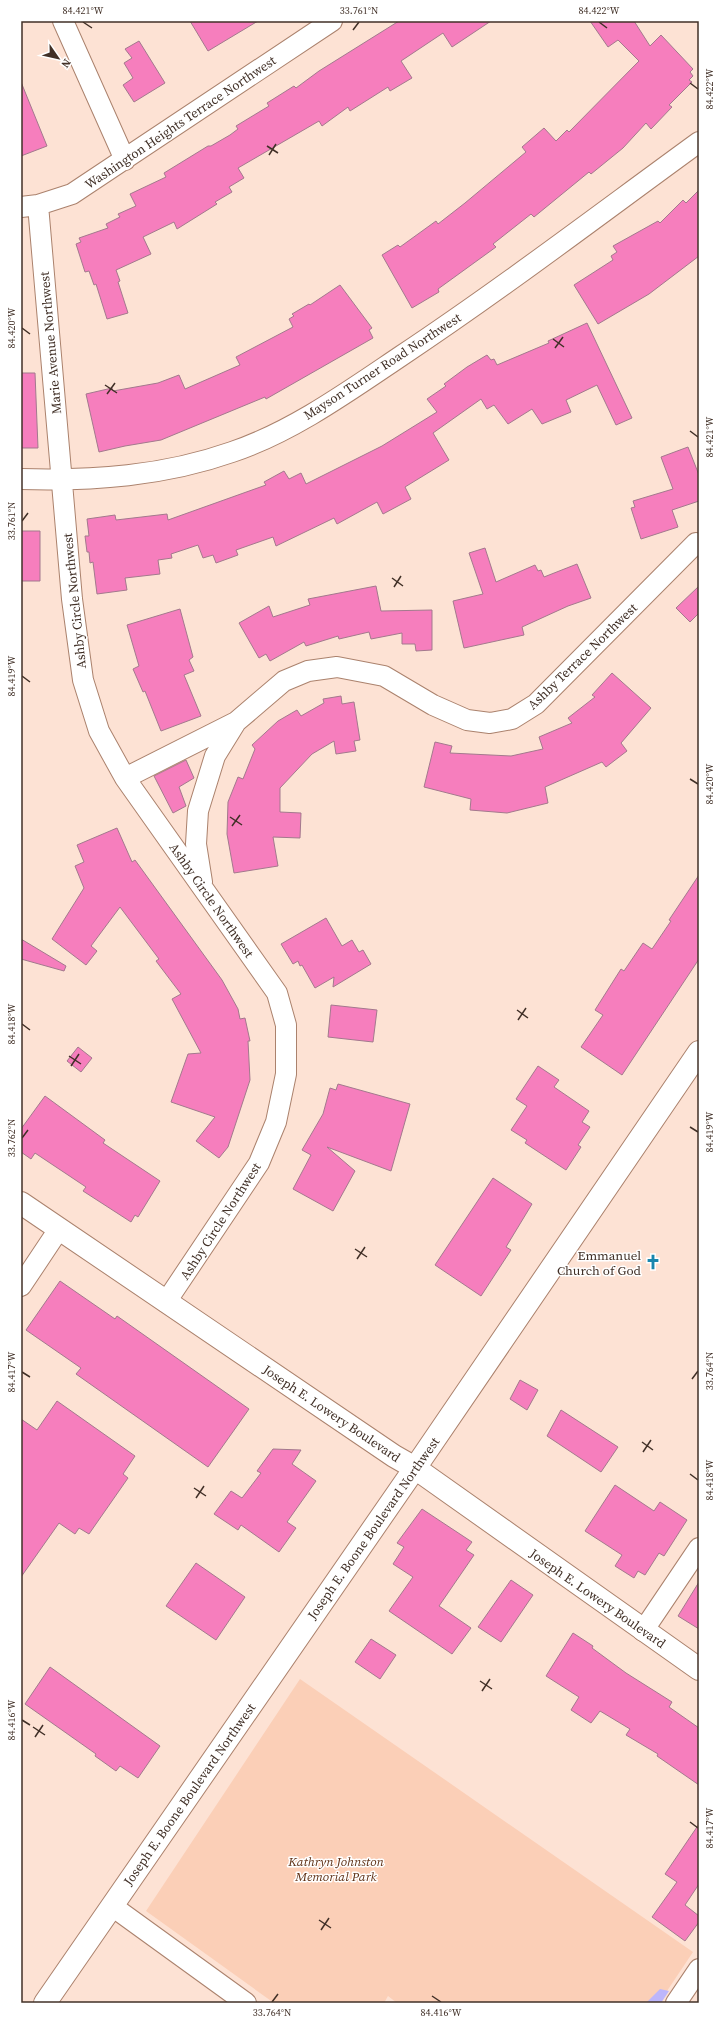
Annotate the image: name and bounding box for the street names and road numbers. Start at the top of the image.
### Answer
street label: Washington Heights Terrace Northwest [81,51,280,193]
street label: Marie Avenue Northwest [36,270,65,415]
street label: Mayson Turner Road Northwest [300,309,465,424]
street label: Ashby Circle Northwest [59,532,90,670]
street label: Ashby Terrace Northwest [524,599,641,713]
street label: Ashby Circle Northwest [166,840,258,962]
street label: Ashby Circle Northwest [176,1159,265,1283]
street label: Joseph E. Lowery Boulevard [259,1360,404,1466]
street label: Joseph E. Boone Boulevard Northwest [303,1433,444,1624]
street label: Joseph E. Lowery Boulevard [526,1544,670,1652]
street label: Joseph E. Boone Boulevard Northwest [119,1699,260,1890]

